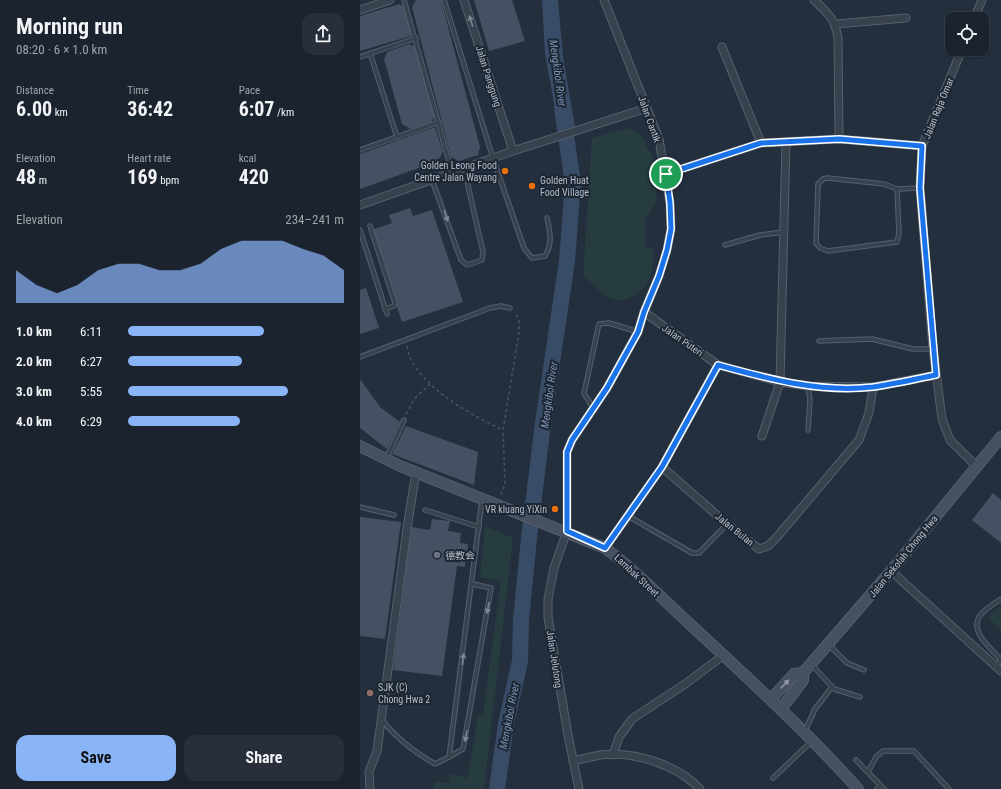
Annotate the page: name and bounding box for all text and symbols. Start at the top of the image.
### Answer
map controls [945,12,989,56]
button: locate [945,12,989,56]
button: share [302,13,344,55]
text: Morning run [16,14,123,39]
one-way arrow [468,15,474,27]
water label: Mengkibol River [546,39,569,108]
text: 08:20 · 6 × 1.0 km [16,42,107,57]
street label: Jalan Panggung [473,44,504,108]
street label: Jalan Raja Omar [921,76,956,140]
text: Distance [16,84,54,97]
text: Time [127,84,149,97]
text: Pace [239,84,260,97]
street label: Jalan Cantik [636,94,663,144]
text: 6.00 [16,97,52,121]
text: 36:42 [127,97,173,121]
text: 6:07 [239,97,274,121]
text: km [52,106,68,119]
text: /km [274,106,294,119]
text: Elevation [16,152,56,165]
text: Heart rate [127,152,171,165]
text: kcal [239,152,256,165]
pin [649,157,683,191]
place label: Golden Leong Food Centre Jalan Wayang [414,160,497,183]
icon: arrive [655,163,677,185]
text: 48 [16,165,36,189]
text: 169 [127,165,158,189]
text: 420 [239,165,269,189]
marker: Golden Leong Food Centre Jalan Wayang [500,166,510,176]
text: m [36,174,47,187]
text: bpm [158,174,179,187]
place label: Golden Huat Food Village [540,175,589,198]
marker: Golden Huat Food Village [527,181,537,191]
one-way arrow [443,210,449,222]
text: Elevation [16,212,63,227]
text: 234–241 m [285,212,344,227]
street label: Jalan Puteri [660,322,705,358]
text: 1.0 km [16,324,52,339]
text: 6:11 [80,324,102,339]
text: 2.0 km [16,354,52,369]
text: 6:27 [80,354,102,369]
water label: Mengkibol River [538,360,561,429]
text: 3.0 km [16,384,52,399]
text: 5:55 [80,384,102,399]
text: 4.0 km [16,414,52,429]
text: 6:29 [80,414,102,429]
place label: VR kluang YiXin [485,504,547,515]
marker: VR kluang YiXin [550,504,560,514]
street label: Jalan Bulan [713,511,756,548]
street label: Jalan Sekolah Chong Hwa [867,513,940,600]
marker: 德教会 [432,550,442,560]
place label: 德教会 [445,550,475,561]
street label: Lambak Street [612,552,661,599]
one-way arrow [485,602,491,614]
street label: Jalan Jelutong [545,629,564,689]
one-way arrow [459,653,466,665]
one-way arrow [781,679,790,689]
water label: Mengkibol River [497,681,522,750]
place label: SJK (C) Chong Hwa 2 [378,682,430,705]
marker: SJK (C) Chong Hwa 2 [365,688,375,698]
one-way arrow [463,730,469,742]
button: Save [16,735,176,781]
button: Share [184,735,344,781]

